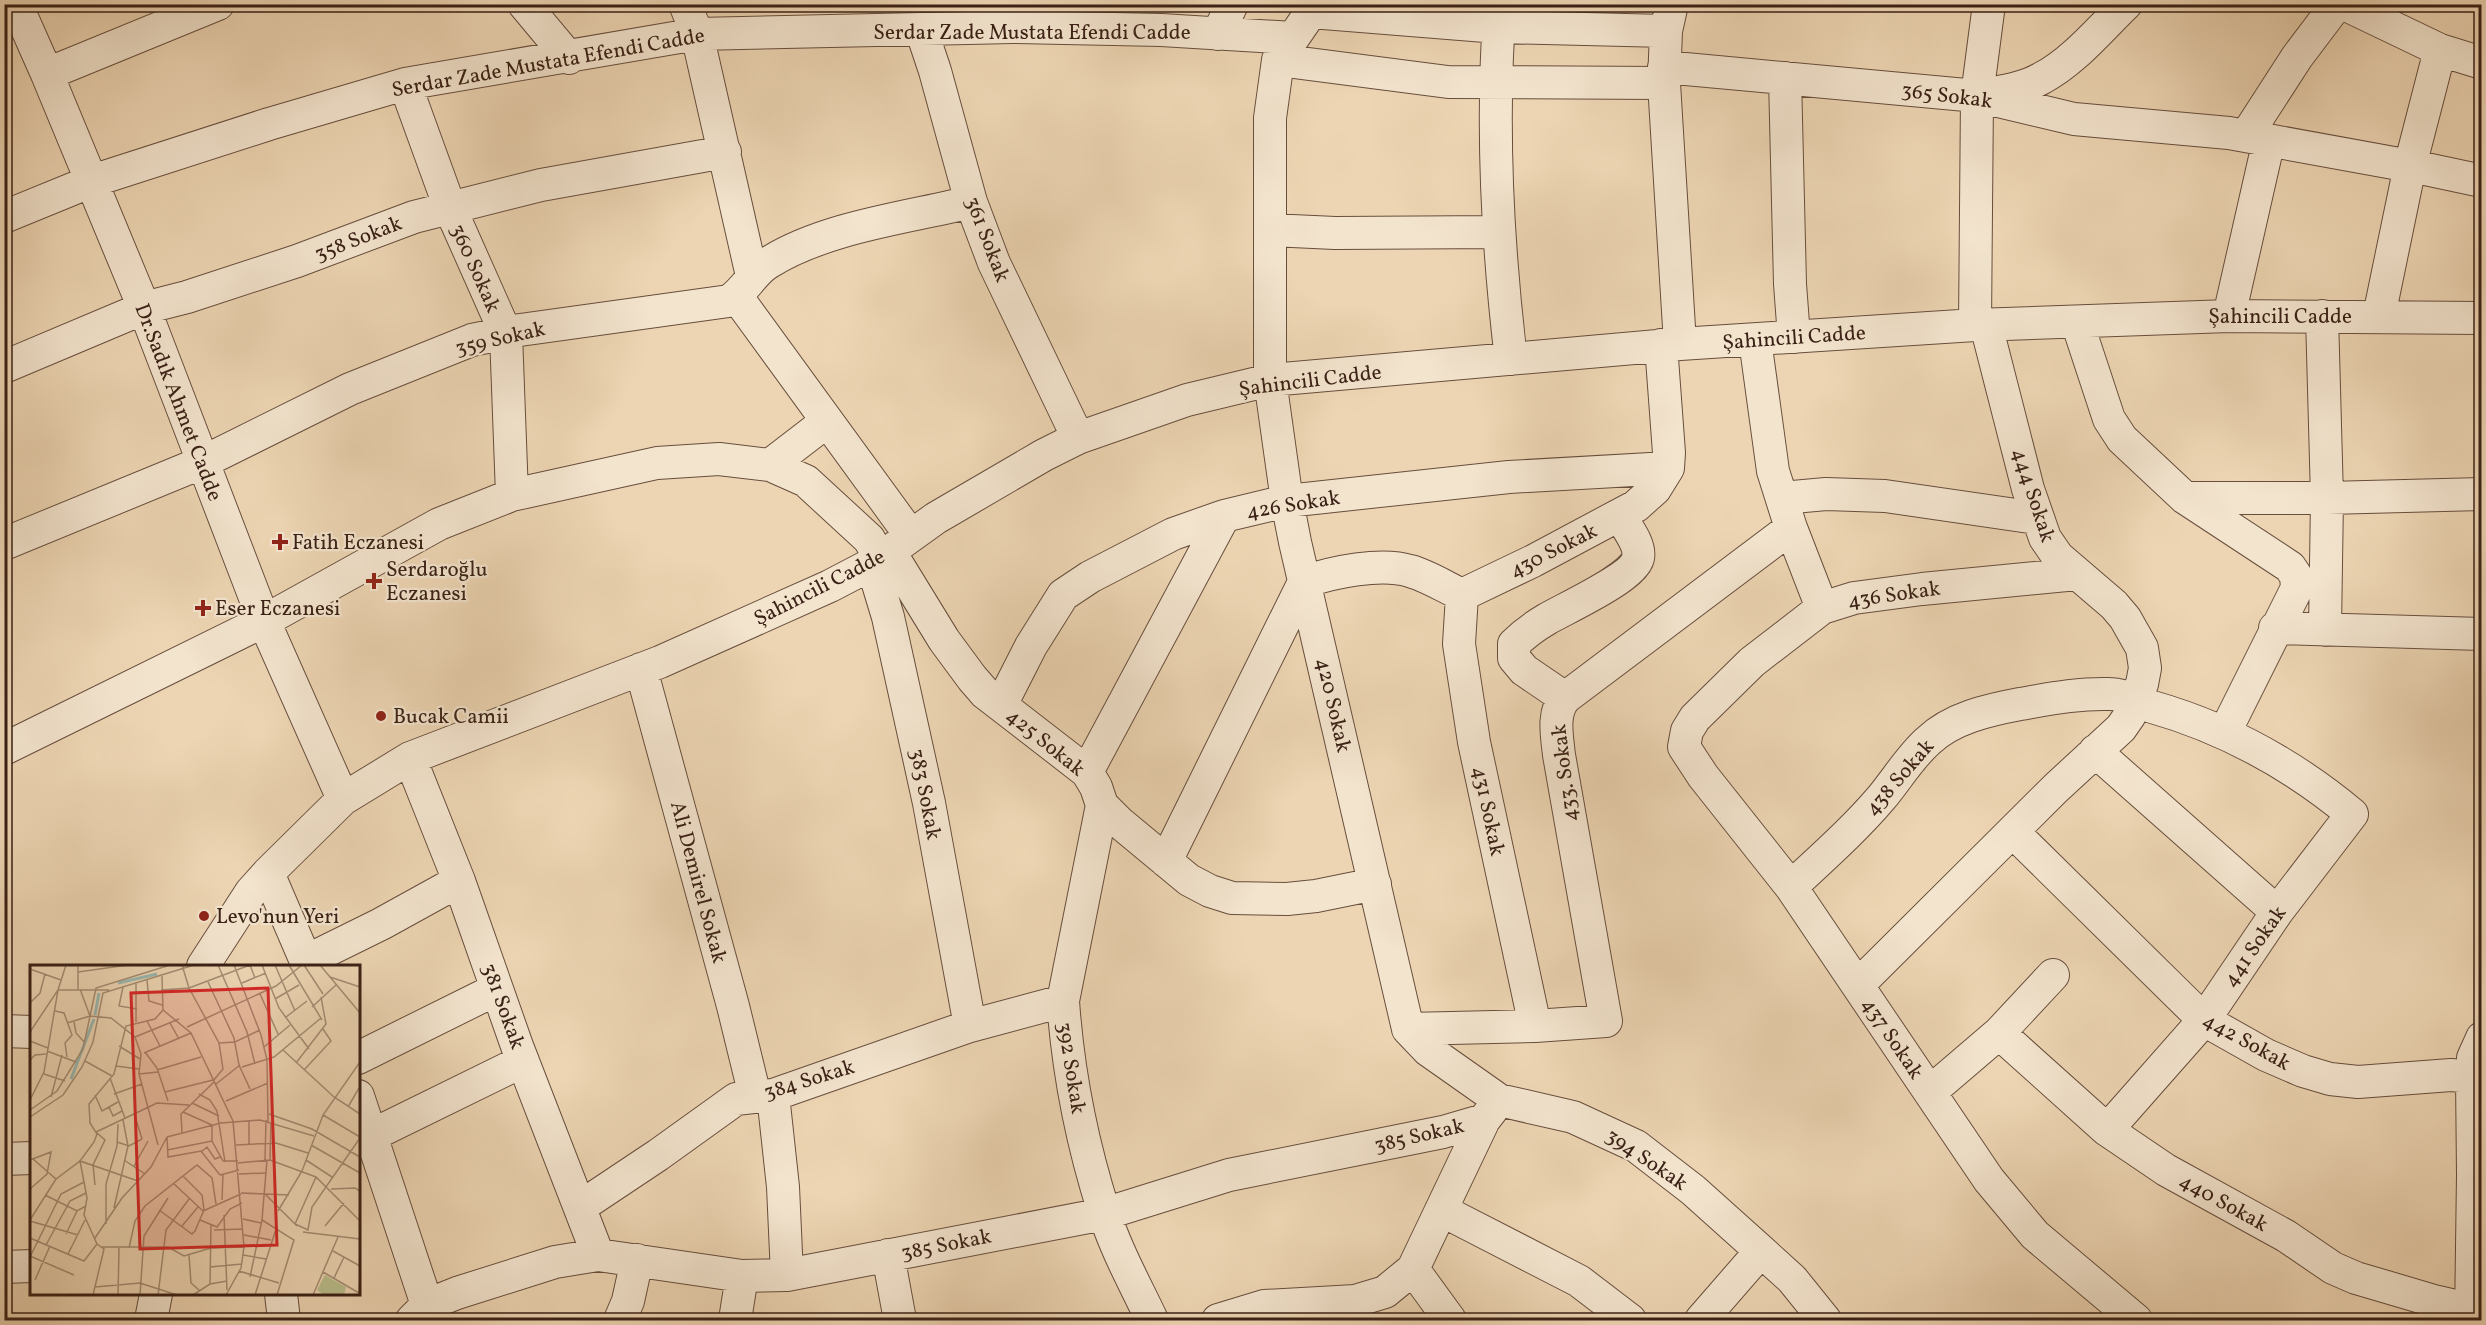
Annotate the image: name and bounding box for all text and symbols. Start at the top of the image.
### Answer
street label: Serdar Zade Mustata Efendi Cadde [873,19,1191,48]
street label: Serdar Zade Mustata Efendi Cadde [389,22,707,105]
street label: 365 Sokak [1900,77,1995,117]
street label: 361 Sokak [957,192,1016,287]
street label: 358 Sokak [311,209,407,269]
street label: 360 Sokak [442,220,507,318]
street label: Dr.Sadık Ahmet Cadde [127,300,229,505]
street label: Şahincili Cadde [2208,303,2352,332]
street label: 359 Sokak [453,315,549,364]
street label: Şahincili Cadde [1721,319,1867,358]
street label: Şahincili Cadde [1237,358,1383,405]
street label: 444 Sokak [2004,445,2062,547]
street label: 426 Sokak [1244,484,1343,527]
street label: 430 Sokak [1505,517,1603,586]
place label: Fatih Eczanesi [292,529,424,558]
marker: Fatih Eczanesi [273,535,287,549]
street label: Şahincili Cadde [749,543,890,634]
place label: Serdaroğlu Eczanesi [386,556,487,609]
marker: Serdaroğlu Eczanesi [367,574,381,588]
street label: 436 Sokak [1846,575,1943,616]
place label: Eser Eczanesi [215,595,340,624]
marker: Eser Eczanesi [196,601,210,615]
street label: 420 Sokak [1308,655,1358,756]
street label: 425 Sokak [999,702,1091,784]
place label: Bucak Camii [393,703,509,732]
marker: Bucak Camii [374,709,388,723]
street label: 433. Sokak [1545,722,1586,823]
street label: 438 Sokak [1859,733,1942,823]
street label: 383 Sokak [901,746,948,843]
street label: 431 Sokak [1464,764,1511,859]
street label: Ali Demirel Sokak [662,798,733,967]
street label: 441 Sokak [2217,900,2294,993]
place label: Levo'nun Yeri [216,903,339,932]
marker: Levo'nun Yeri [197,909,211,923]
street label: 381 Sokak [474,959,532,1054]
inset map [30,965,360,1295]
street label: 437 Sokak [1854,992,1930,1086]
street label: 442 Sokak [2197,1006,2296,1079]
street label: 392 Sokak [1049,1020,1092,1117]
street label: 384 Sokak [761,1053,859,1108]
street label: 385 Sokak [1372,1112,1468,1161]
street label: 394 Sokak [1599,1122,1693,1199]
street label: 440 Sokak [2174,1167,2273,1240]
street label: 385 Sokak [899,1222,994,1268]

